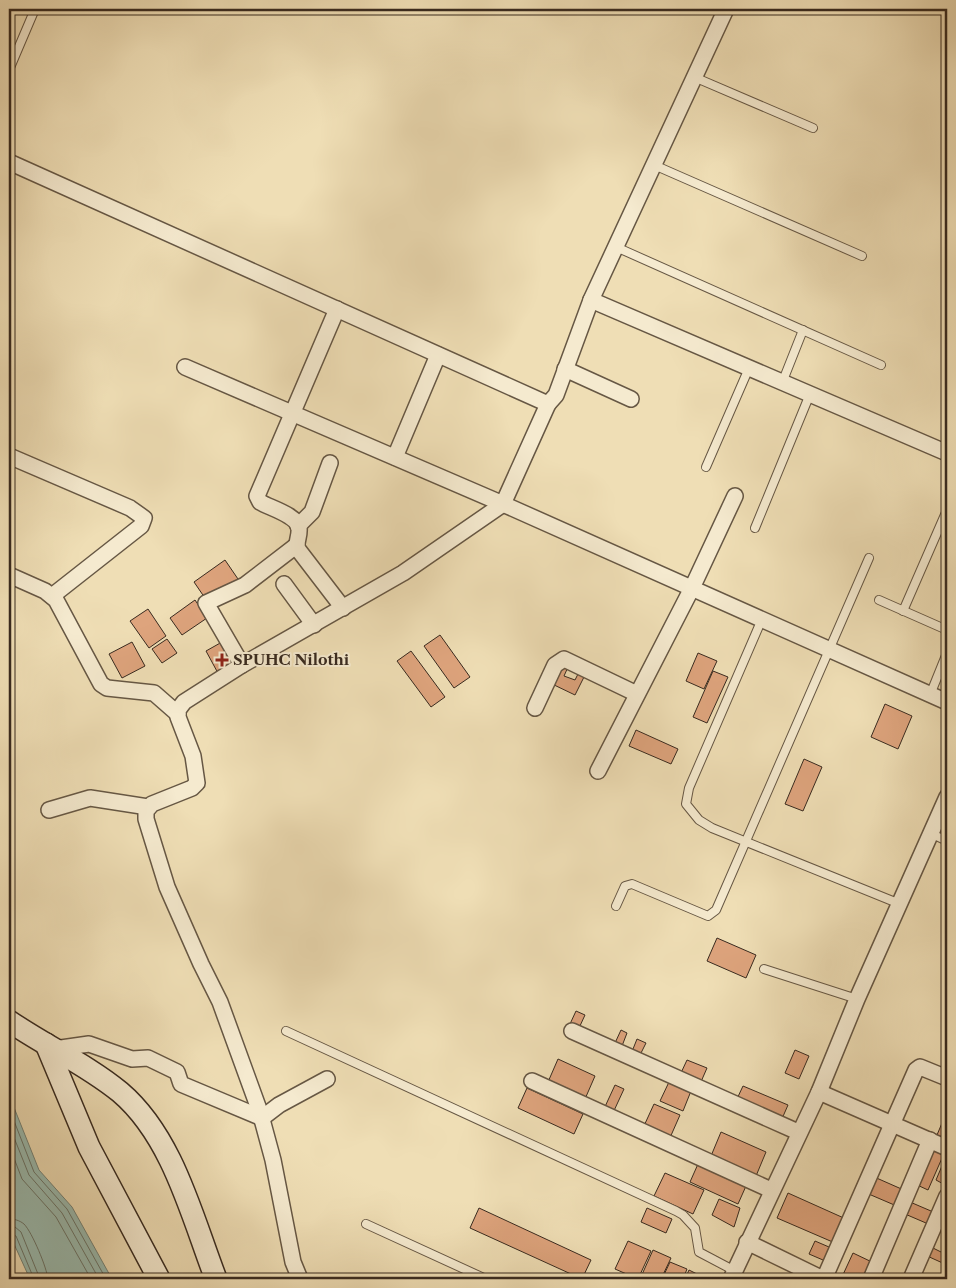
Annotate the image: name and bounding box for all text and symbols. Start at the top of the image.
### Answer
place label: SPUHC Nilothi [233,650,350,669]
marker: SPUHC Nilothi [215,653,229,667]

